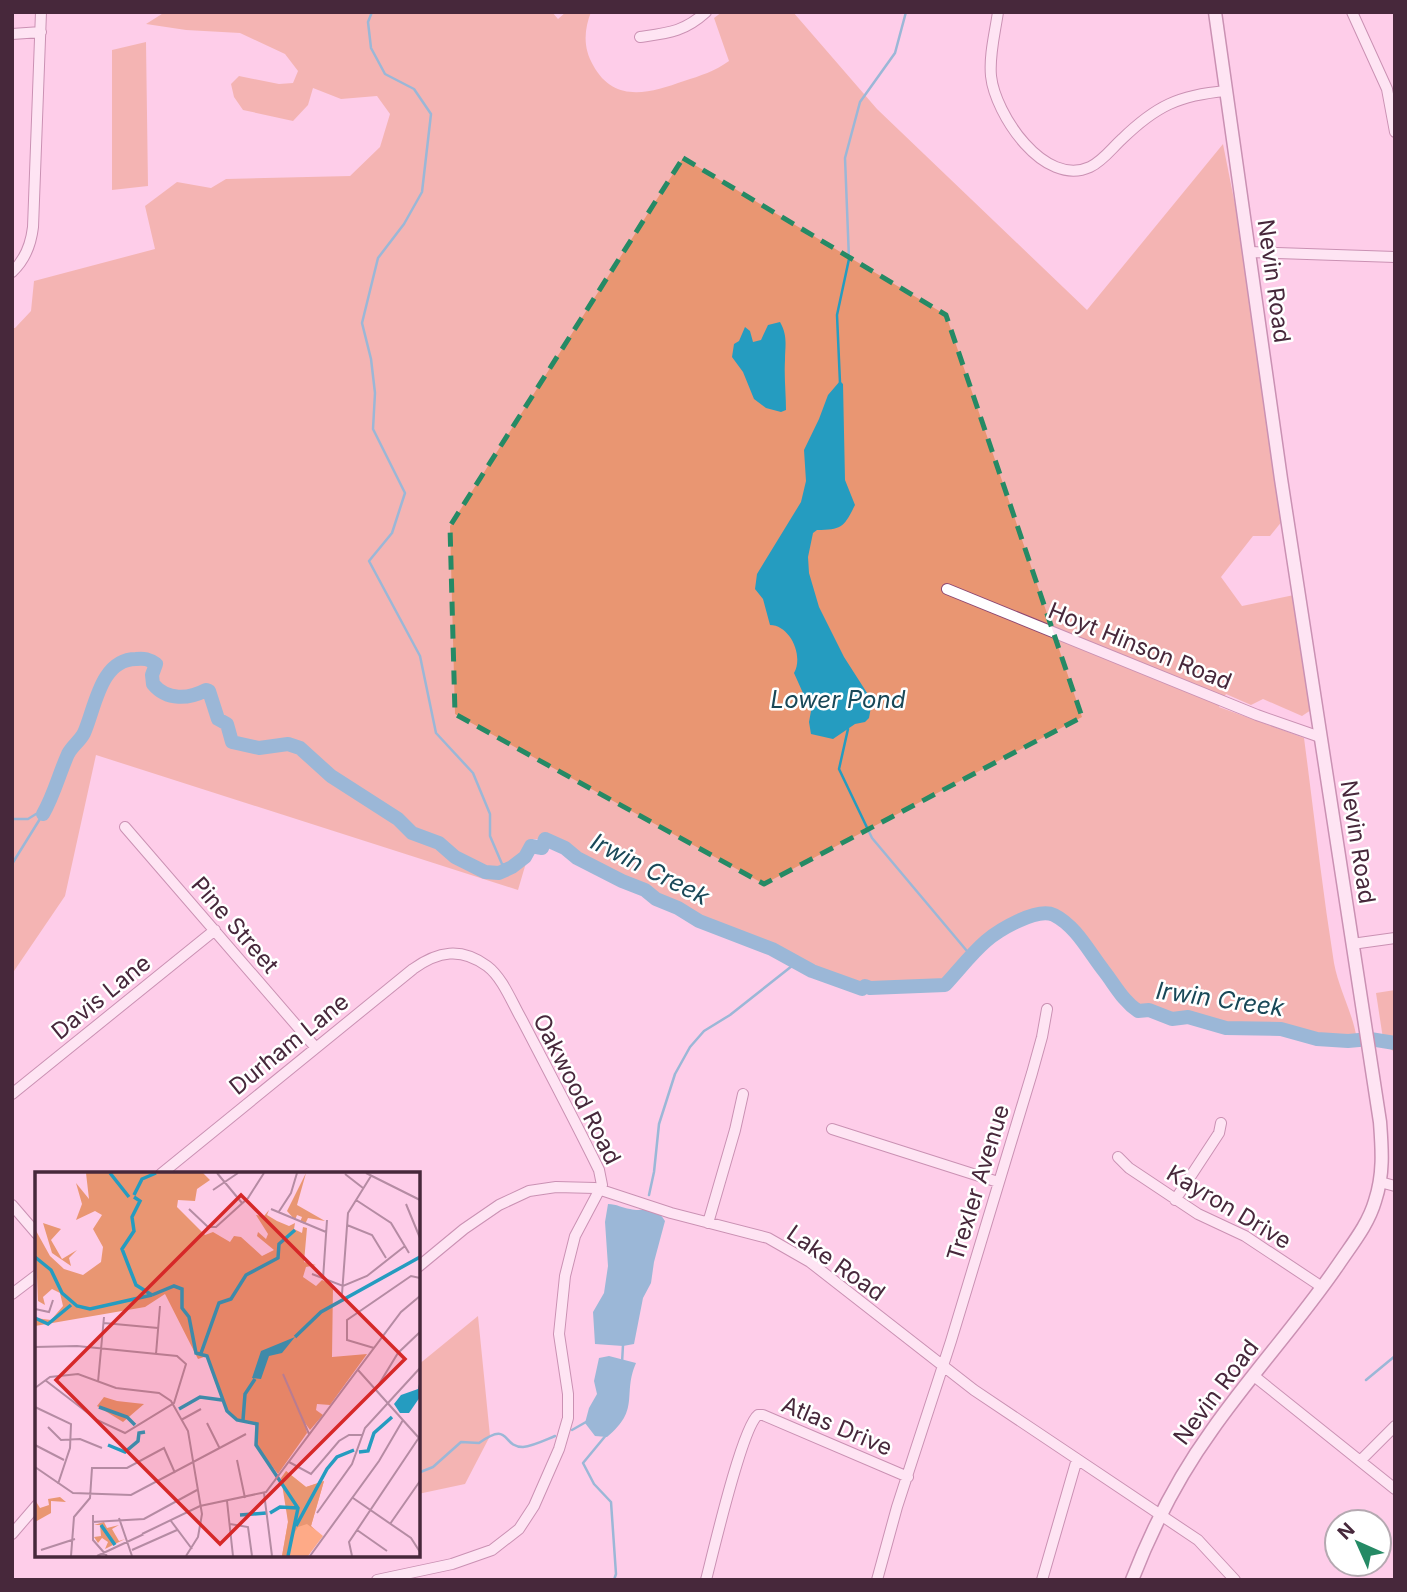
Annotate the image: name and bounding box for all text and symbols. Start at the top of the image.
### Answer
street label: Nevin Road [1251,217,1297,345]
street label: Hoyt Hinson Road [1044,596,1236,696]
water label: Lower Pond [771,685,906,714]
street label: Nevin Road [1334,778,1382,906]
water label: Irwin Creek [586,827,715,912]
street label: Pine Street [186,871,285,979]
street label: Davis Lane [46,949,156,1045]
water label: Irwin Creek [1154,976,1287,1022]
street label: Durham Lane [224,987,354,1101]
street label: Oakwood Road [527,1009,627,1169]
street label: Trexler Avenue [941,1101,1015,1265]
street label: Kayron Drive [1162,1159,1296,1255]
inset map [35,1172,420,1557]
street label: Lake Road [782,1219,890,1307]
street label: Nevin Road [1167,1334,1265,1450]
street label: Atlas Drive [778,1390,896,1462]
north arrow [1323,1508,1393,1578]
text: N [1333,1518,1360,1545]

